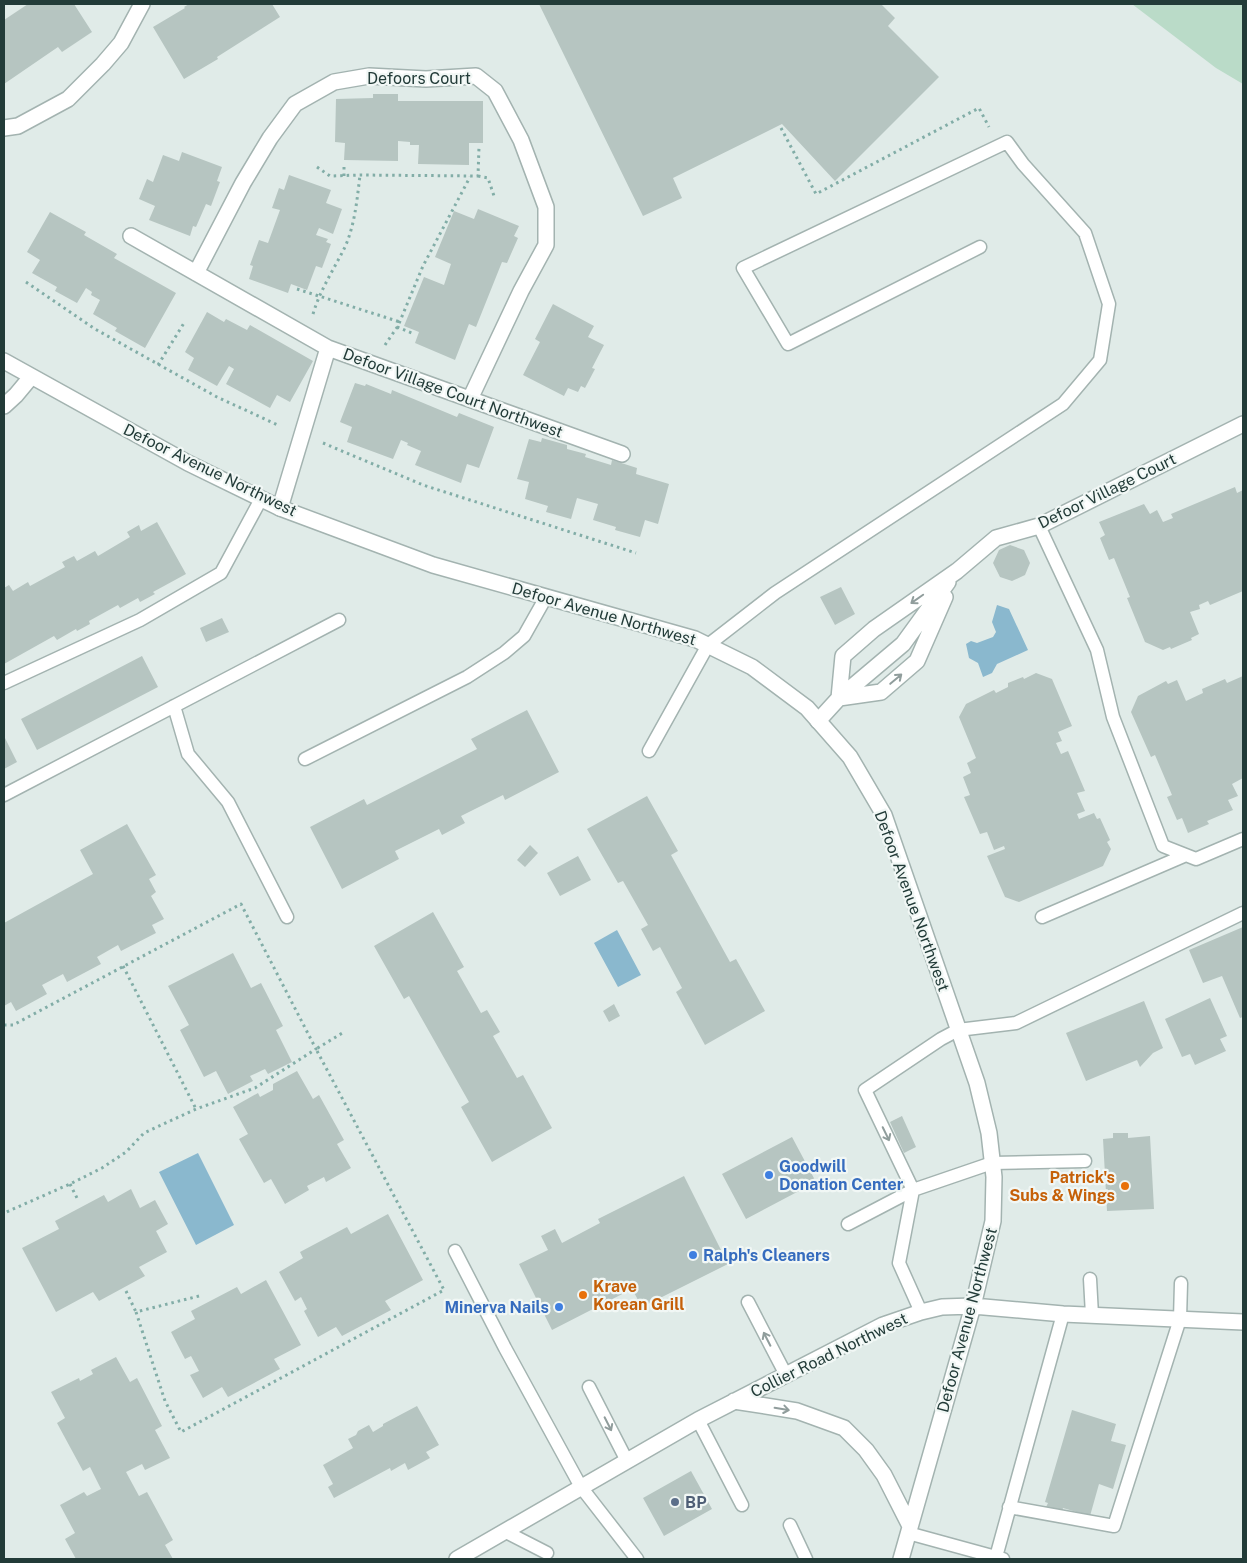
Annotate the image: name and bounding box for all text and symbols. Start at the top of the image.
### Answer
street label: Defoors Court [367,69,471,88]
street label: Defoor Village Court Northwest [340,344,566,442]
street label: Defoor Avenue Northwest [120,420,300,520]
street label: Defoor Village Court [1035,449,1179,533]
street label: Defoor Avenue Northwest [510,579,698,649]
one-way arrow [910,594,924,604]
one-way arrow [889,674,902,685]
street label: Defoor Avenue Northwest [870,808,954,994]
one-way arrow [882,1126,891,1141]
place label: Goodwill Donation Center [779,1157,904,1194]
place label: Patrick's Subs & Wings [1009,1168,1115,1205]
marker: Goodwill Donation Center [763,1169,775,1181]
marker: Patrick's Subs & Wings [1119,1180,1131,1192]
street label: Defoor Avenue Northwest [933,1225,1001,1415]
place label: Ralph's Cleaners [703,1246,830,1265]
marker: Ralph's Cleaners [687,1249,699,1261]
place label: Krave Korean Grill [593,1277,684,1314]
marker: Krave Korean Grill [577,1289,589,1301]
place label: Minerva Nails [444,1298,549,1317]
marker: Minerva Nails [553,1301,565,1313]
street label: Collier Road Northwest [748,1309,910,1401]
one-way arrow [762,1331,772,1346]
one-way arrow [774,1404,790,1414]
one-way arrow [604,1416,613,1431]
place label: BP [685,1493,707,1512]
marker: BP [669,1496,681,1508]

